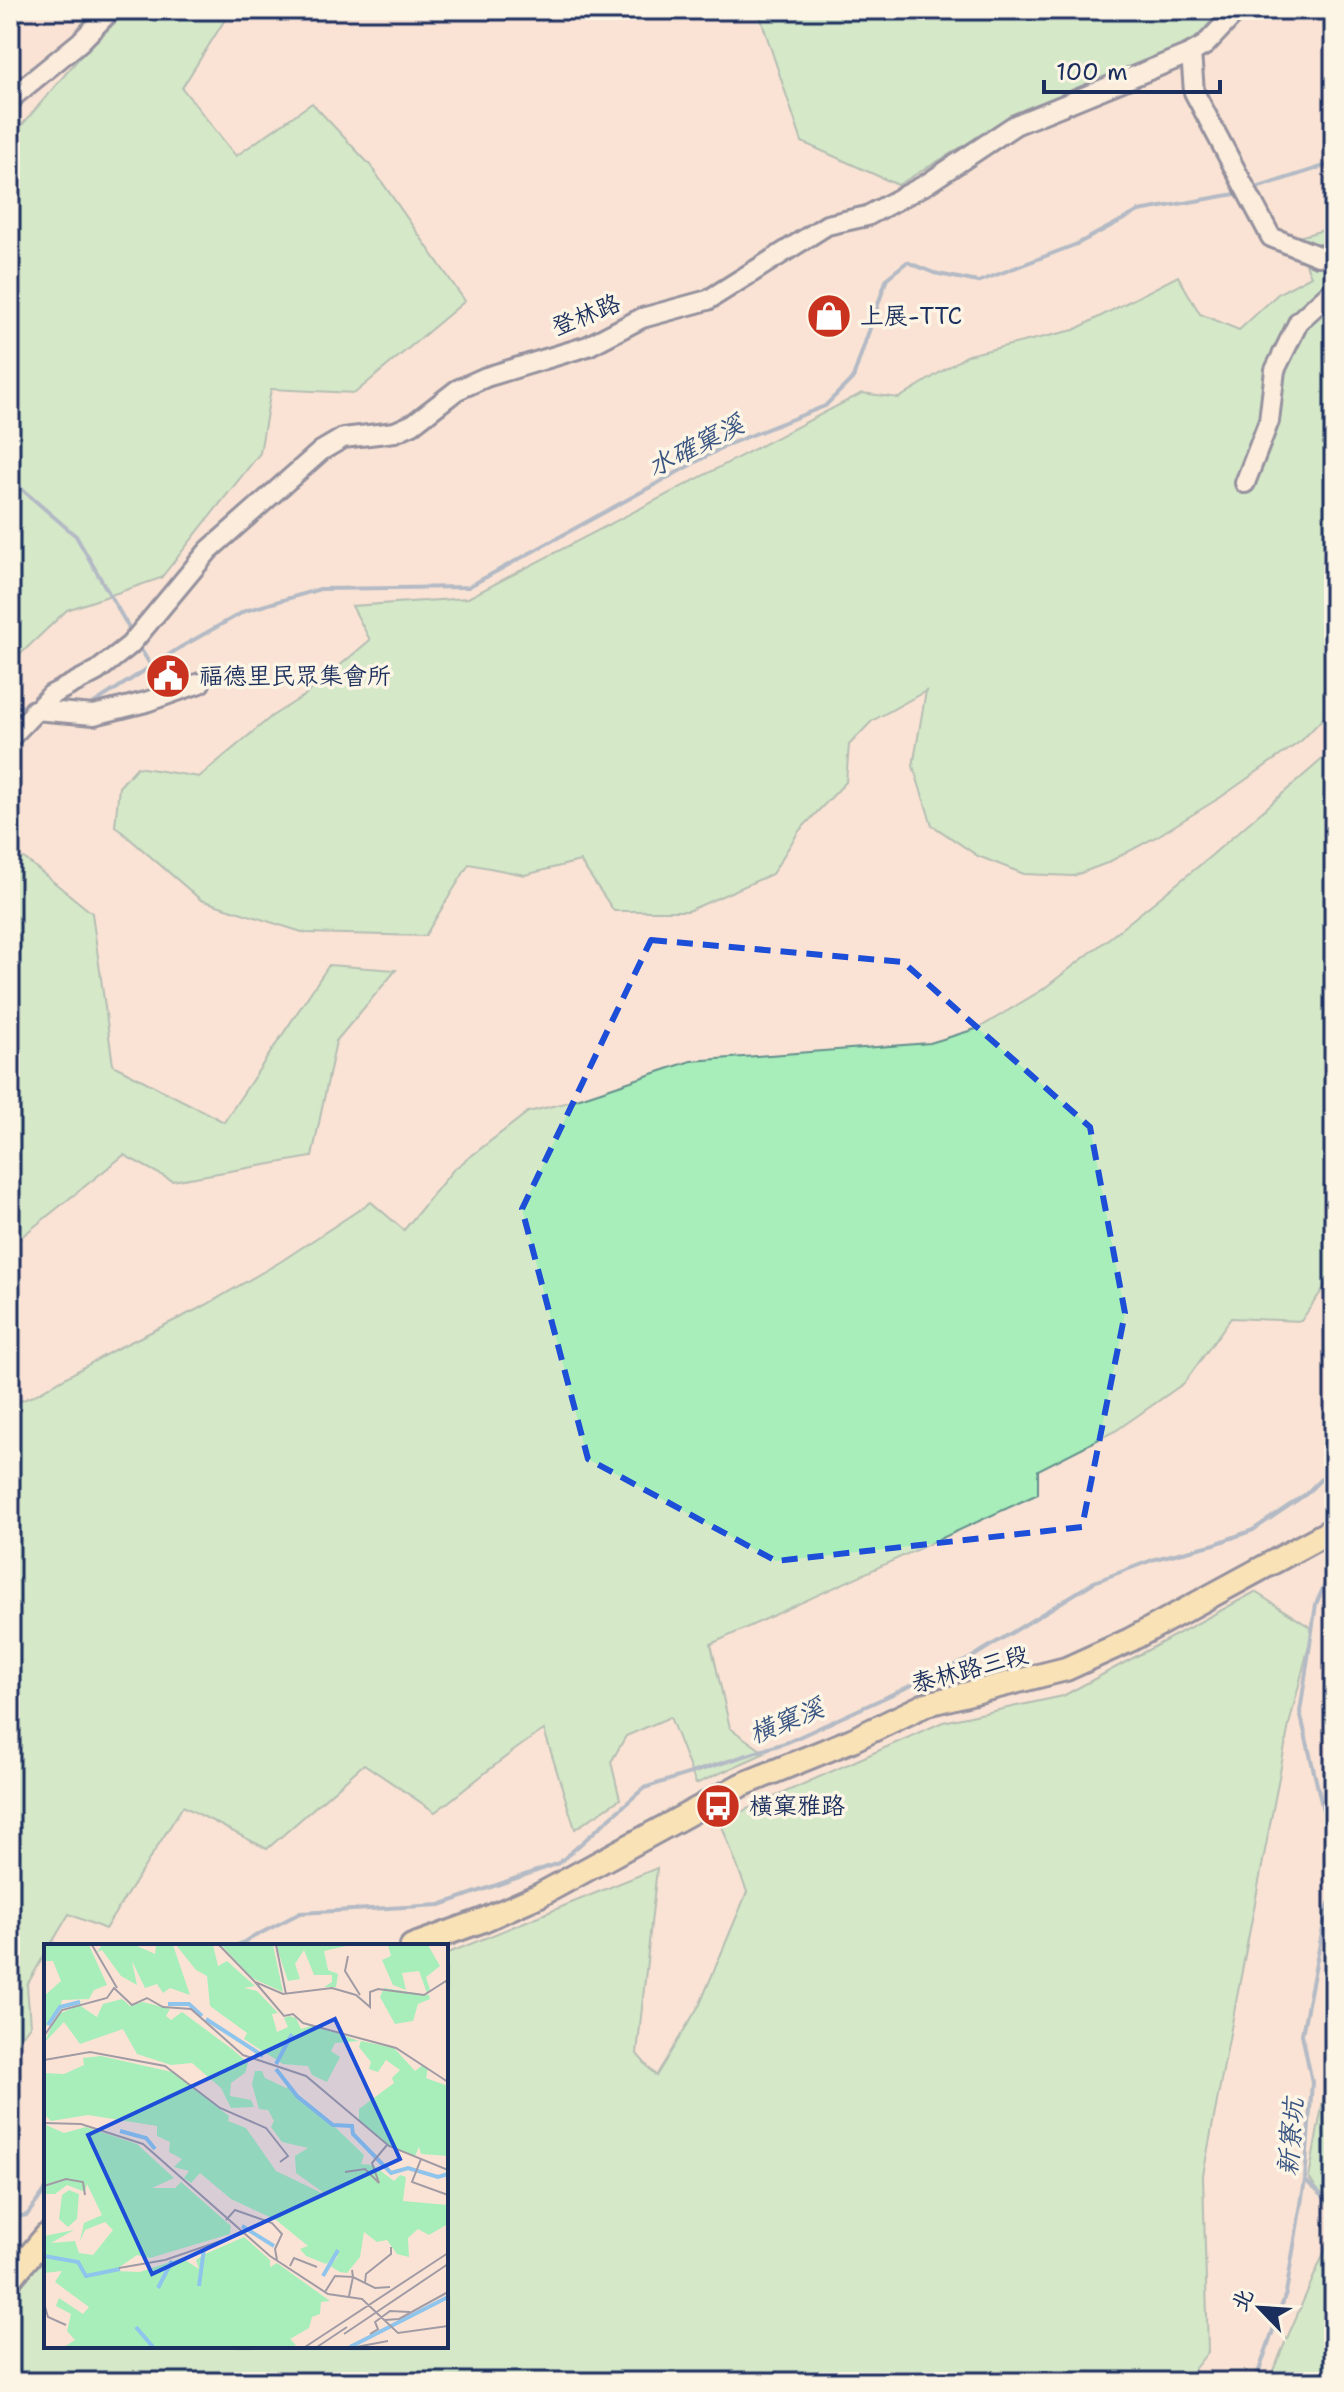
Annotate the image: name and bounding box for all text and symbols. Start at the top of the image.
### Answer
scale bar [1044,44,1220,94]
text: 100 m [1056,56,1128,88]
street label: 登林路 [547,287,625,343]
shop icon: 上展-TTC [805,292,853,340]
place label: 上展-TTC [860,300,962,332]
water label: 水確窠溪 [641,405,751,484]
public building icon: 福德里民眾集會所 [144,652,192,700]
place label: 福德里民眾集會所 [199,660,391,692]
street label: 泰林路三段 [908,1638,1032,1700]
water label: 橫窠溪 [743,1688,831,1751]
bus stop icon: 橫窠雅路 [694,1782,742,1830]
place label: 橫窠雅路 [749,1790,845,1822]
inset map [44,1944,448,2348]
water label: 新寮坑 [1269,2094,1311,2177]
north arrow [1220,2268,1300,2348]
text: 北 [1225,2284,1260,2316]

